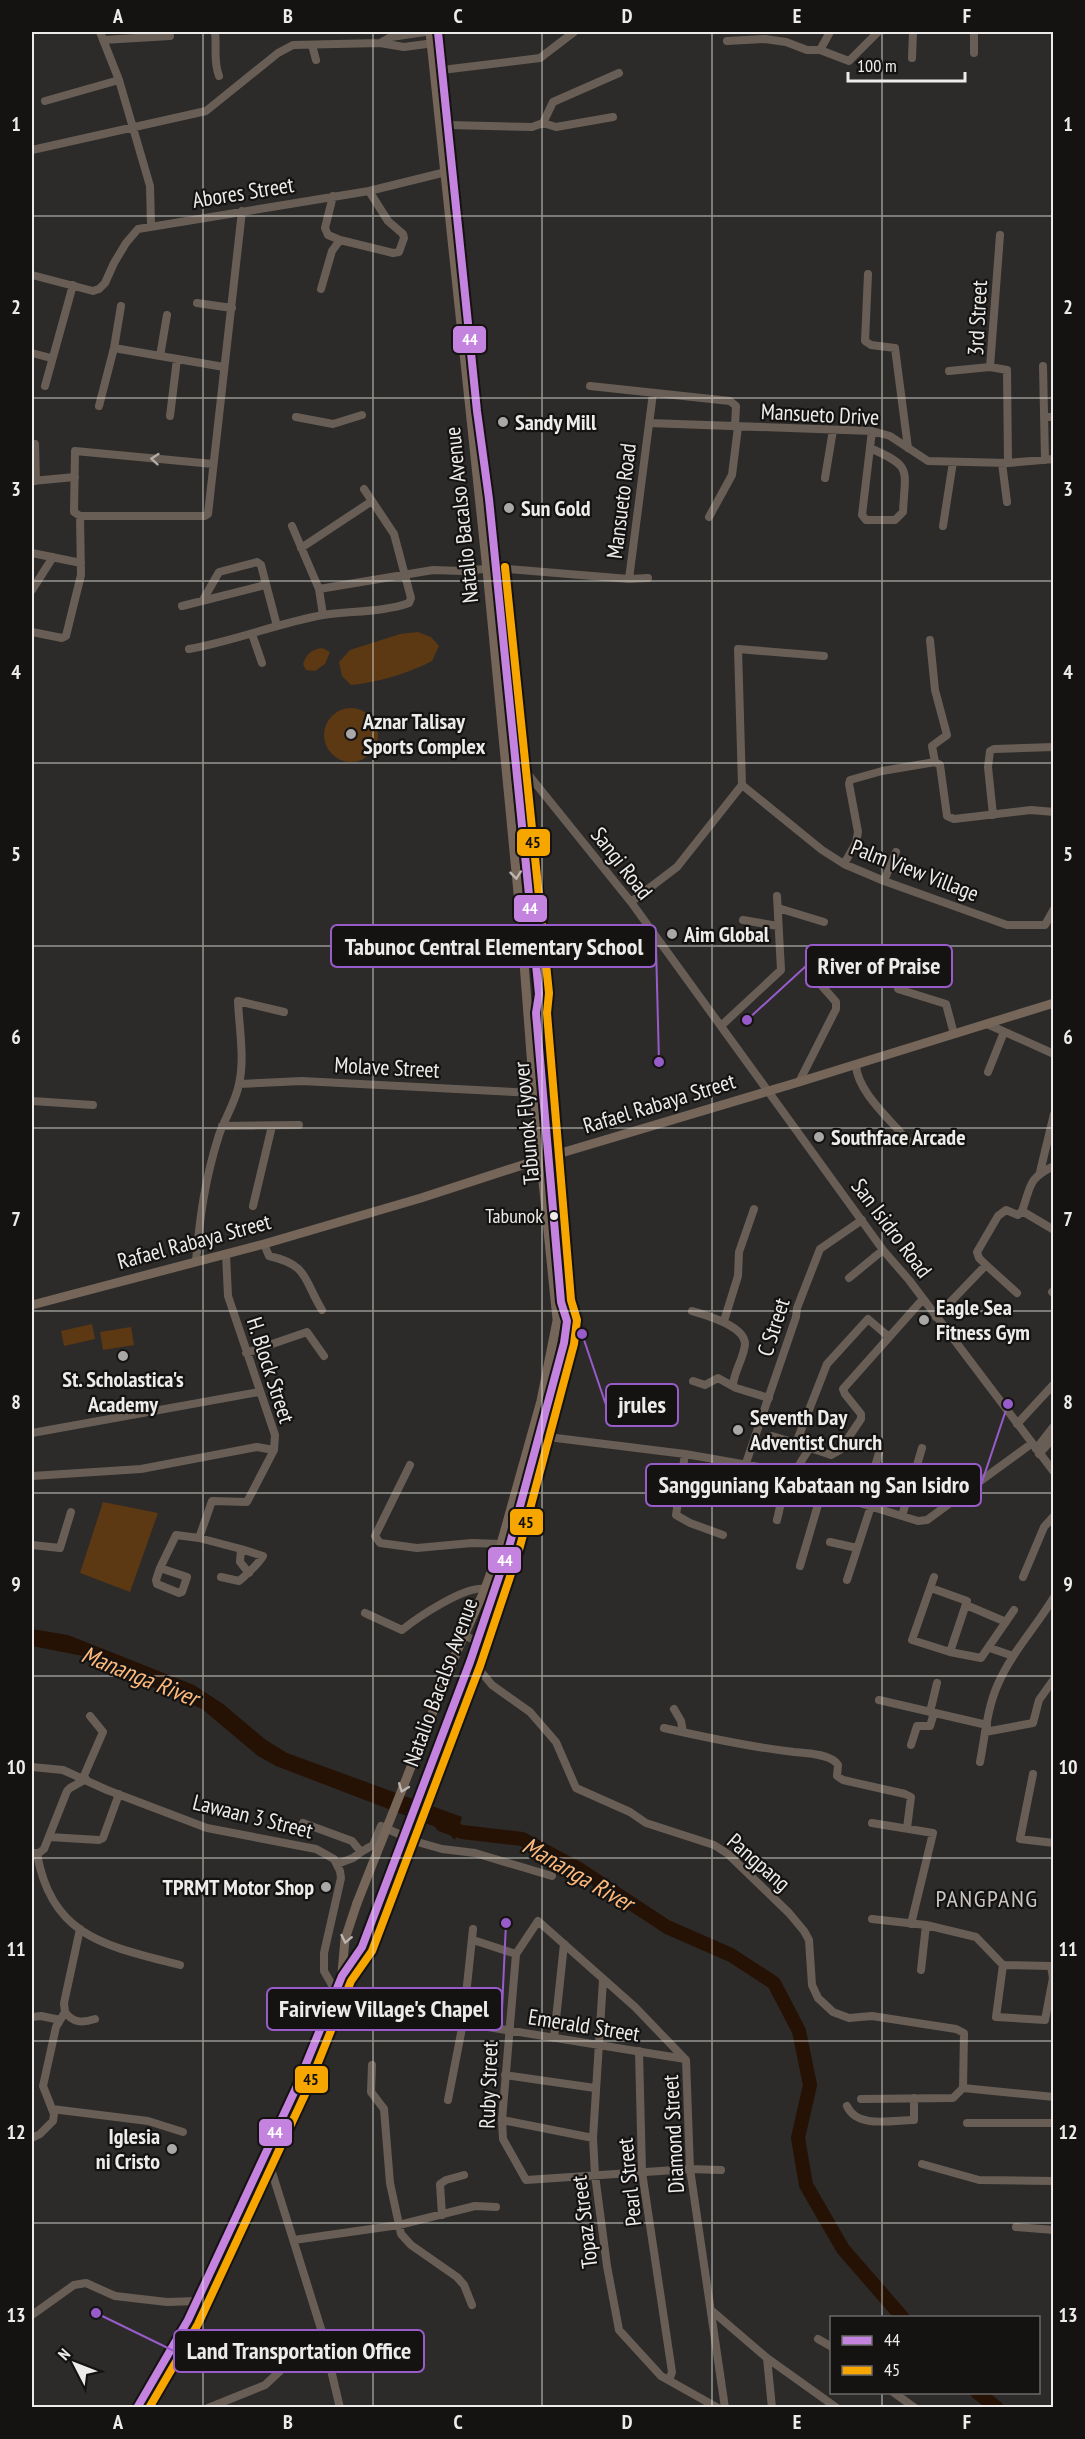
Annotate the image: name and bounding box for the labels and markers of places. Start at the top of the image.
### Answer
place label: Sandy Mill [515,408,597,436]
marker: Sandy Mill [496,415,510,429]
place label: Sun Gold [521,494,591,522]
marker: Sun Gold [502,501,516,515]
place label: Aznar Talisay Sports Complex [362,707,486,760]
marker: Aznar Talisay Sports Complex [344,727,358,741]
place label: Aim Global [683,920,770,948]
callout: Tabunoc Central Elementary School [331,925,656,967]
marker: Aim Global [665,927,679,941]
callout: River of Praise [806,945,952,987]
place label: Southface Arcade [831,1123,966,1151]
marker: Southface Arcade [812,1130,826,1144]
place label: Tabunok [485,1203,543,1229]
marker: Tabunok [548,1210,560,1222]
place label: Eagle Sea Fitness Gym [936,1293,1030,1346]
marker: Eagle Sea Fitness Gym [917,1313,931,1327]
marker: St. Scholastica's Academy [116,1349,130,1363]
place label: St. Scholastica's Academy [62,1365,184,1418]
callout: jrules [606,1384,678,1426]
place label: Seventh Day Adventist Church [749,1403,882,1456]
marker: Seventh Day Adventist Church [731,1423,745,1437]
callout: Sangguniang Kabataan ng San Isidro [646,1464,981,1506]
place label: TPRMT Motor Shop [162,1873,314,1901]
marker: TPRMT Motor Shop [319,1880,333,1894]
callout: Fairview Village's Chapel [267,1988,502,2030]
place label: Iglesia ni Cristo [96,2122,160,2175]
marker: Iglesia ni Cristo [165,2142,179,2156]
callout: Land Transportation Office [174,2330,424,2372]

